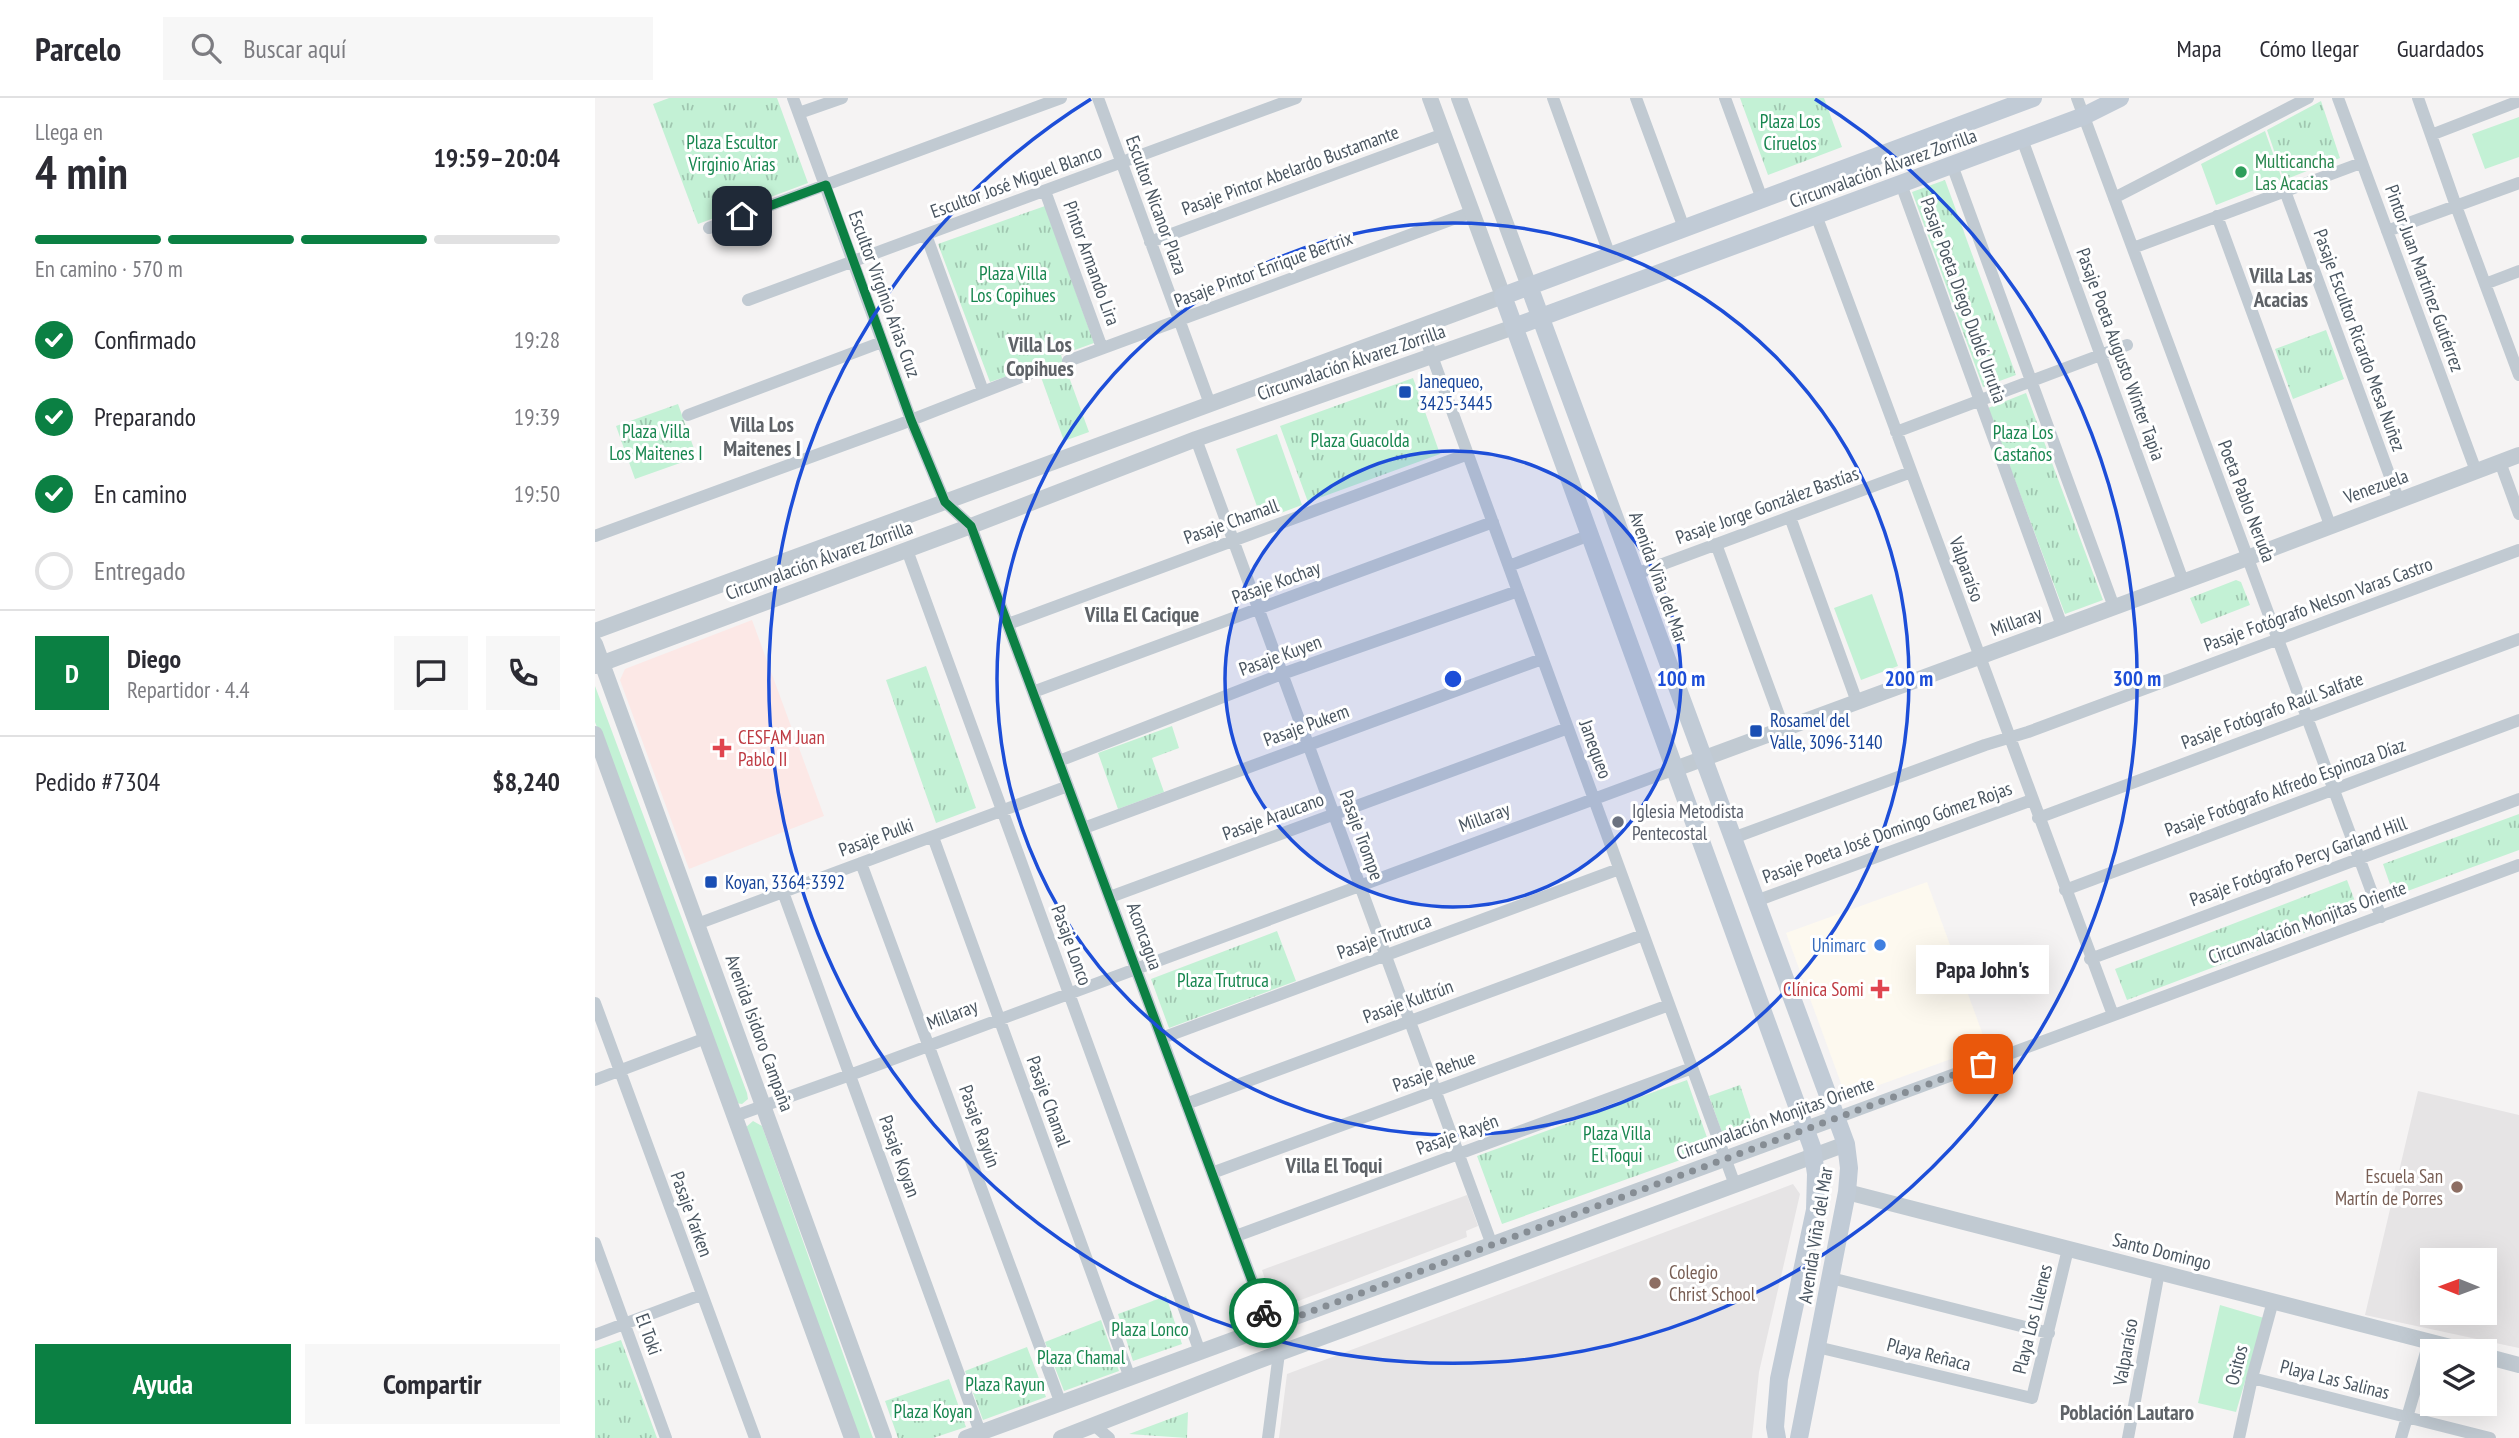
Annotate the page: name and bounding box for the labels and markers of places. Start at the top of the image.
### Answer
place label: Multicancha Las Acacias [2255,149,2335,195]
marker: Multicancha Las Acacias [2233,164,2249,180]
pin [712,186,772,246]
place label: Janequeo, 3425-3445 [1418,369,1493,415]
marker: Janequeo, 3425-3445 [1397,384,1413,400]
centre of rings [1441,667,1465,691]
place label: Rosamel del Valle, 3096-3140 [1769,708,1883,754]
marker: Rosamel del Valle, 3096-3140 [1748,723,1764,739]
place label: CESFAM Juan Pablo II [738,725,825,771]
marker: CESFAM Juan Pablo II [712,738,732,758]
place label: Iglesia Metodista Pentecostal [1632,799,1744,845]
marker: Iglesia Metodista Pentecostal [1610,814,1626,830]
place label: Koyan, 3364-3392 [725,870,845,894]
marker: Koyan, 3364-3392 [703,874,719,890]
place label: Unimarc [1812,933,1866,957]
marker: Unimarc [1872,937,1888,953]
callout: Papa John's [1917,945,2049,994]
place label: Clínica Somi [1783,977,1864,1001]
marker: Clínica Somi [1870,979,1890,999]
pin [1953,1034,2013,1094]
place label: Escuela San Martín de Porres [2335,1164,2443,1210]
marker: Escuela San Martín de Porres [2449,1179,2465,1195]
place label: Colegio Christ School [1669,1260,1756,1306]
marker: Colegio Christ School [1647,1275,1663,1291]

